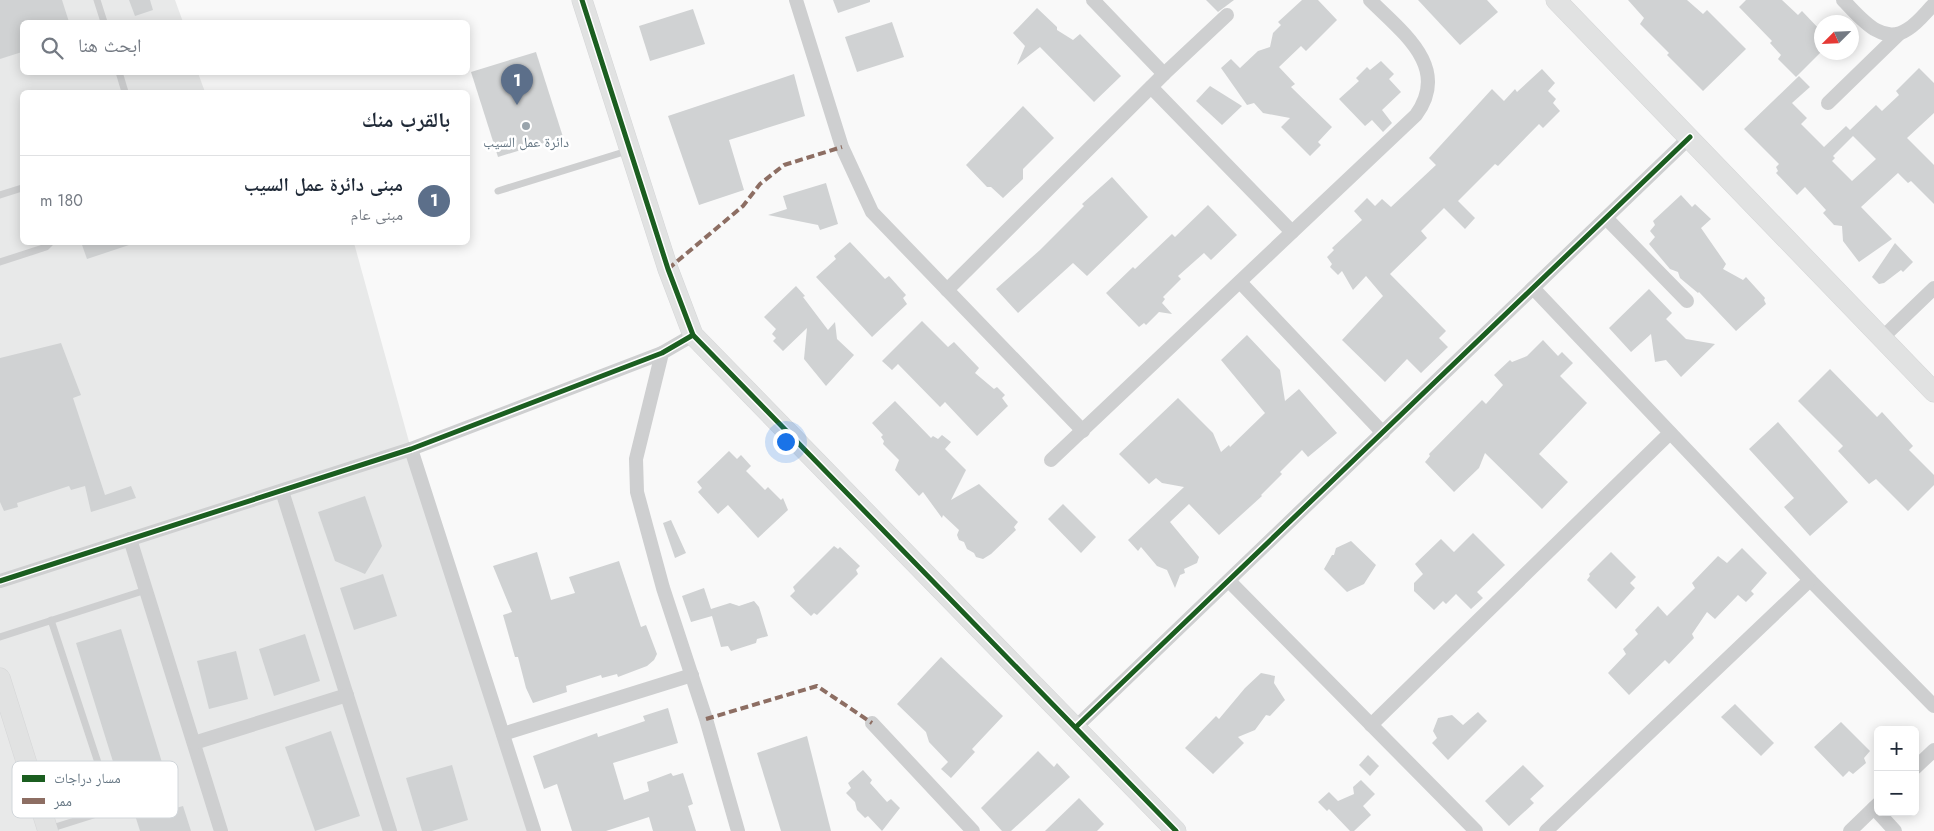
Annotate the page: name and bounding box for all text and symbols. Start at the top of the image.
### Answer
north arrow [1814,15,1859,60]
search box [20,20,470,75]
text: ابحث هنا [78,32,142,59]
icon: search [38,34,66,62]
pin: 1 [501,64,533,105]
text: بالقرب منك [362,105,450,135]
marker: دائرة عمل السيب [520,120,532,132]
place label: دائرة عمل السيب [483,132,569,152]
text: مبنى دائرة عمل السيب [244,171,403,198]
text: 180 m [40,189,83,212]
text: 1 [430,189,438,212]
text: مبنى عام [351,203,403,226]
your location [773,429,799,455]
map controls [1874,726,1919,816]
button: + [1874,726,1919,771]
legend [12,761,178,818]
text: مسار دراجات [54,768,121,788]
button: − [1874,771,1919,816]
text: ممر [53,791,72,811]

